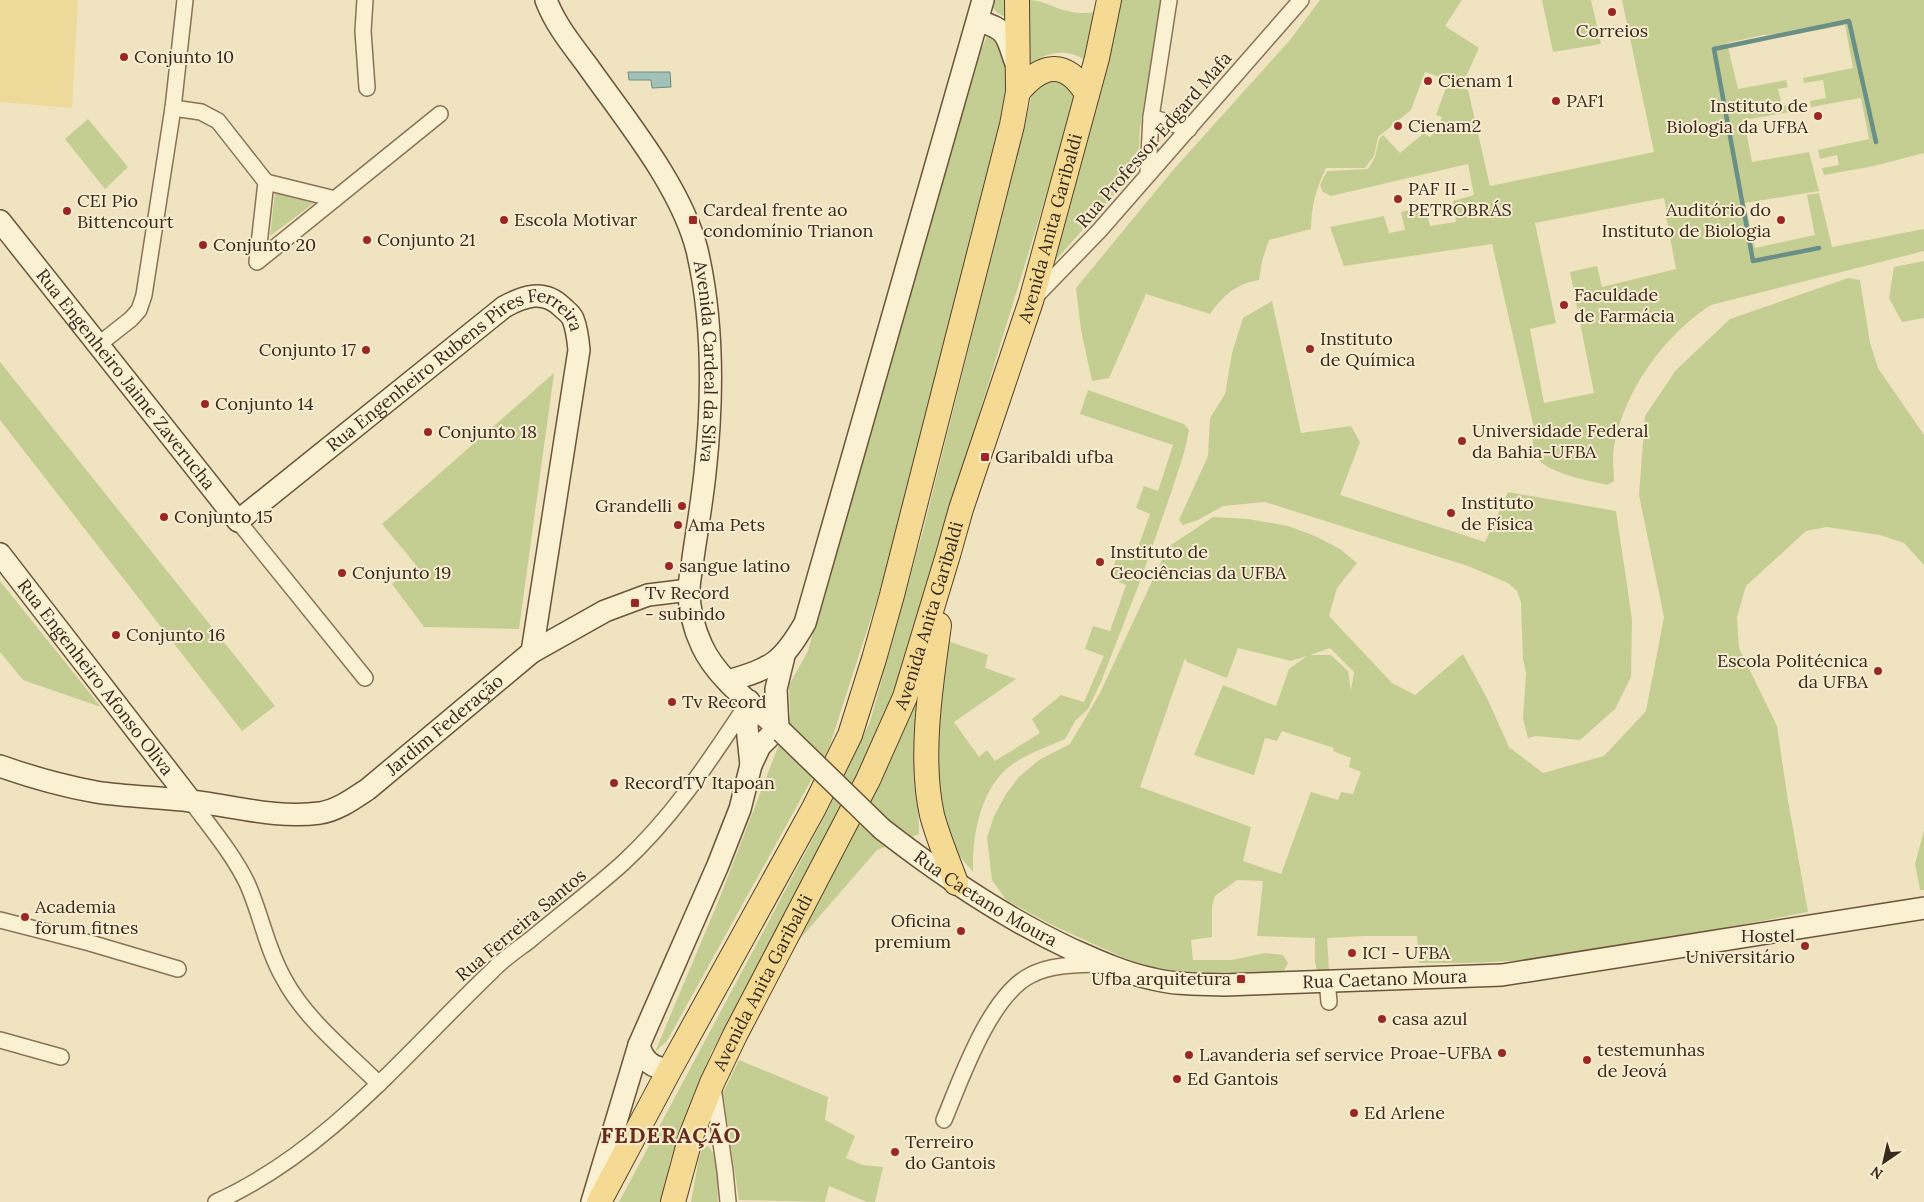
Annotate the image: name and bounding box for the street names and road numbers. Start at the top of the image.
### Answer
street label: Rua Professor Edgard Mafa [1071,47,1236,233]
street label: Avenida Anita Garibaldi [1012,131,1087,327]
street label: Avenida Cardeal da Silva [688,258,723,464]
street label: Rua Engenheiro Jaime Zaverucha [31,264,221,494]
street label: Rua Engenheiro Rubens Pires Ferreira [321,284,588,456]
street label: Avenida Anita Garibaldi [888,519,968,714]
street label: Rua Engenheiro Afonso Oliva [13,574,179,780]
street label: Jardim Federação [380,669,508,781]
street label: Rua Caetano Moura [909,845,1061,951]
street label: Rua Ferreira Santos [451,863,591,986]
street label: Avenida Anita Garibaldi [707,890,817,1075]
street label: Rua Caetano Moura [1302,964,1467,993]

